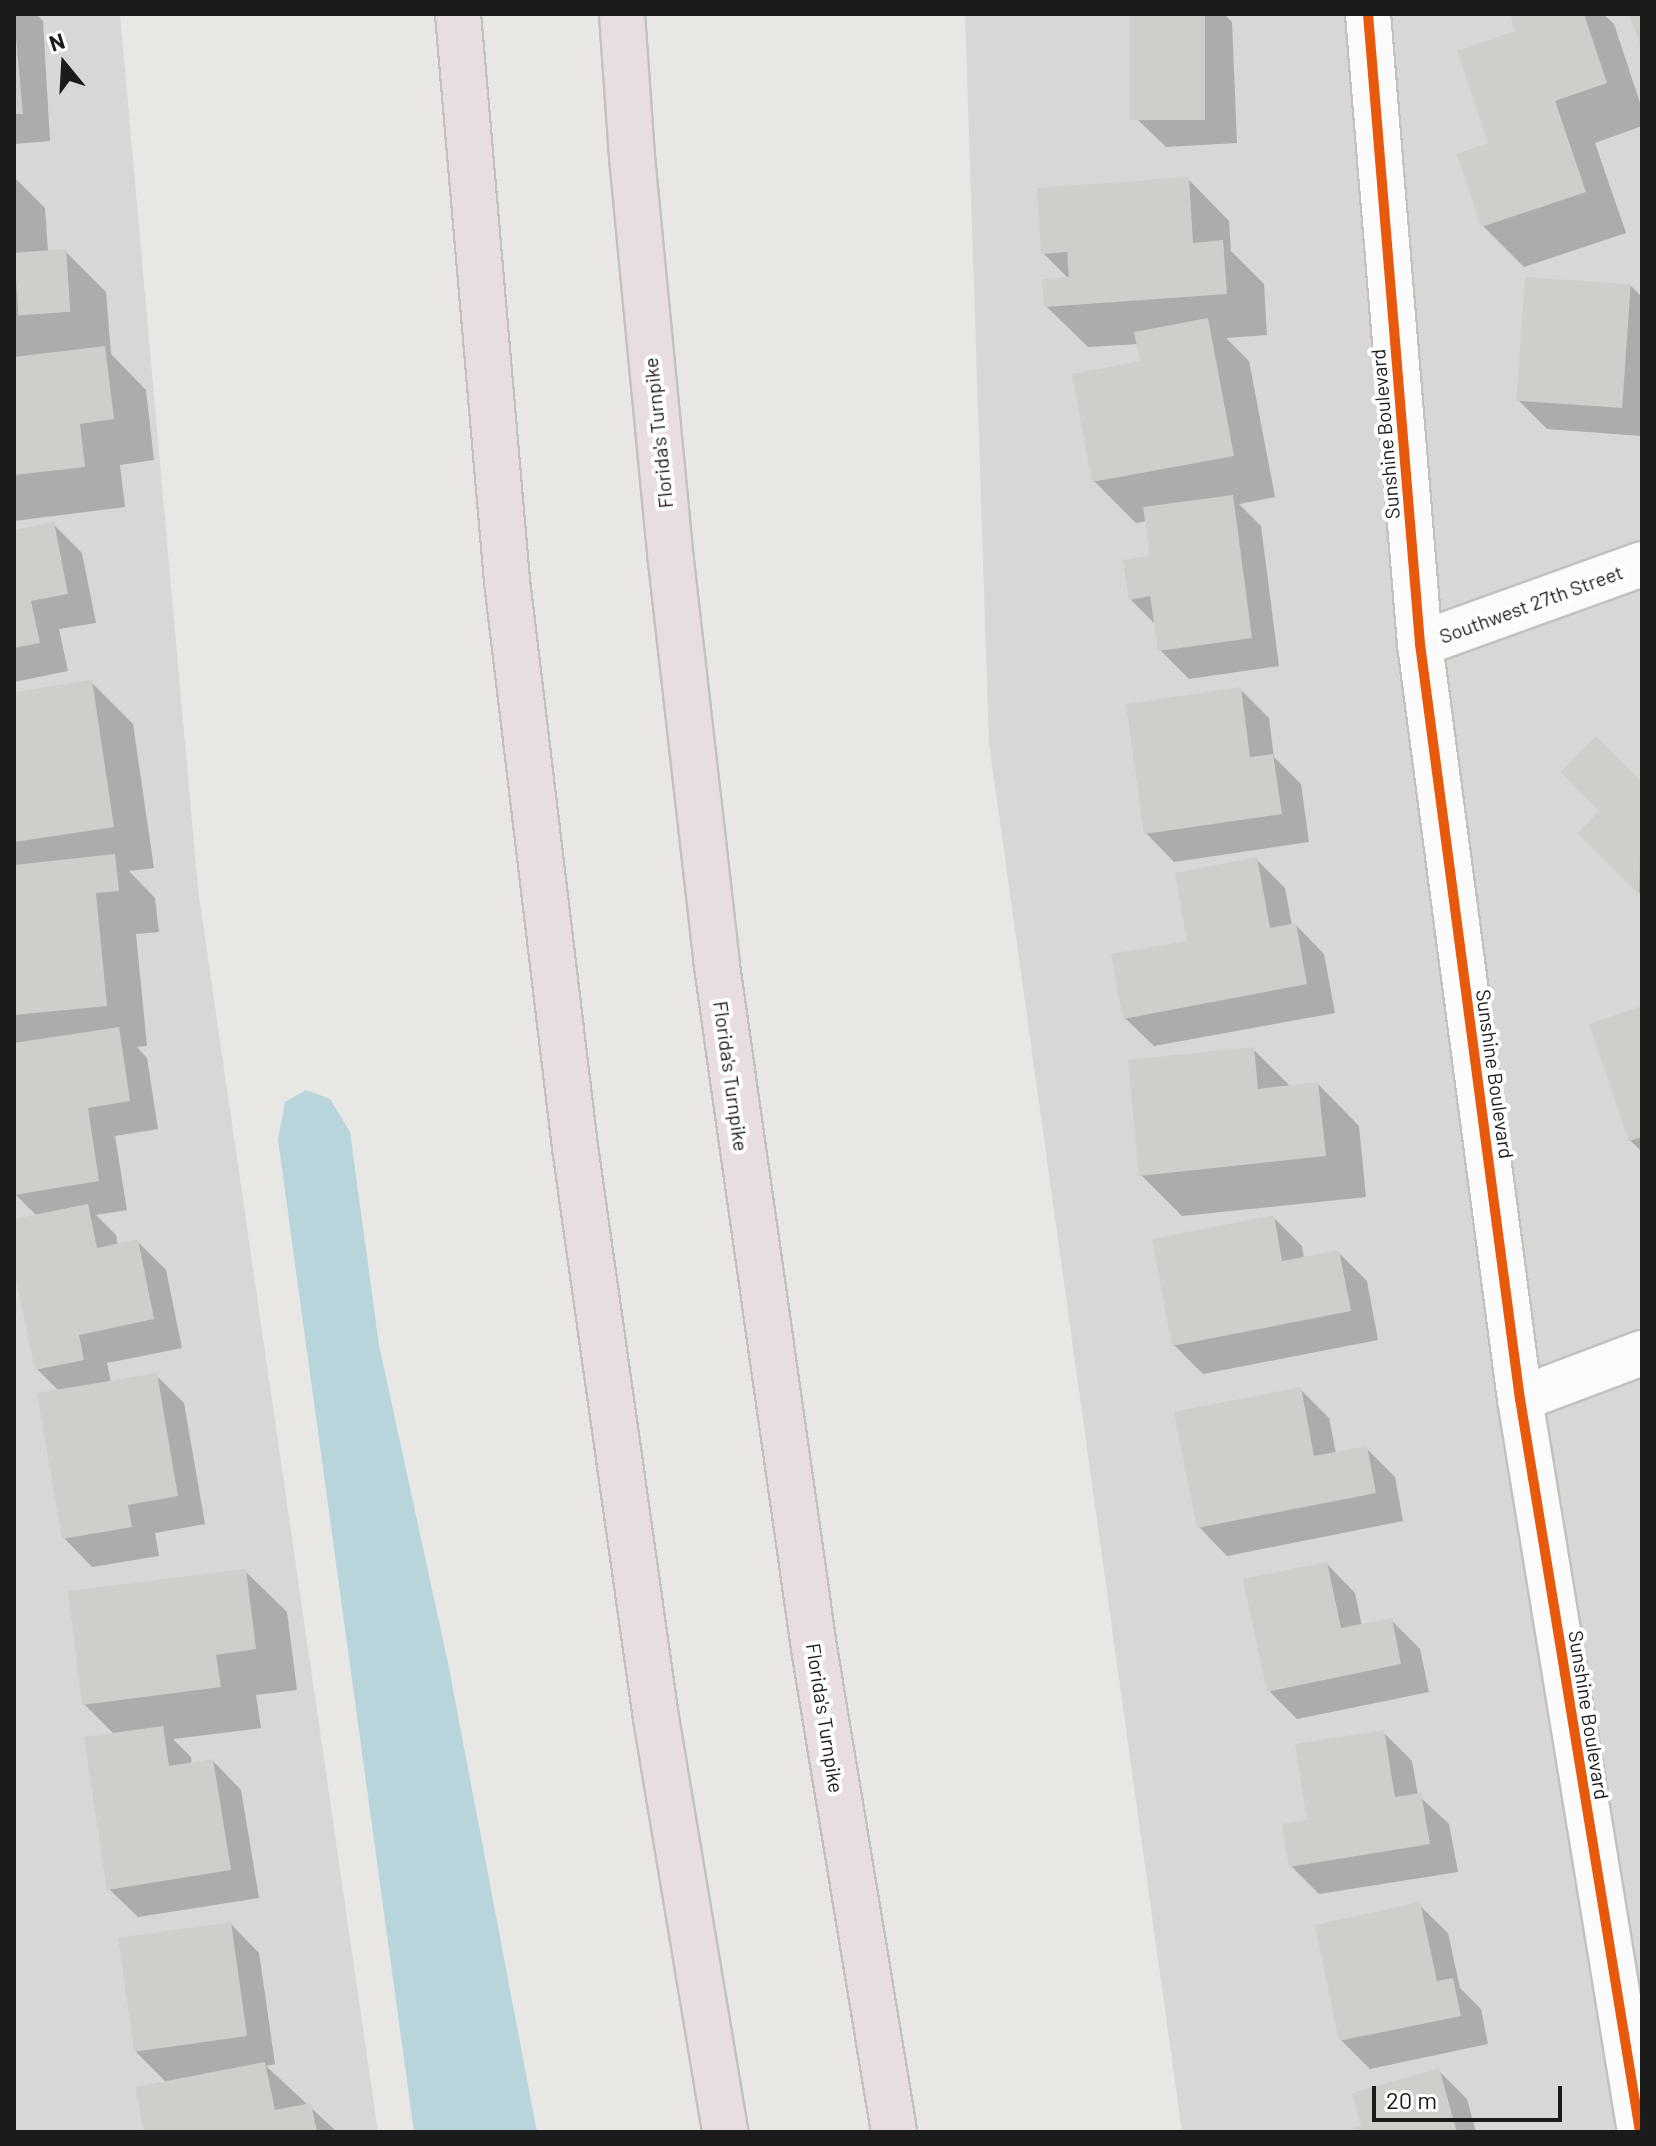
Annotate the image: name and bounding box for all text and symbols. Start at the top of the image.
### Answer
north arrow [24,24,104,104]
text: N [46,27,68,56]
street label: Sunshine Boulevard [1366,348,1404,520]
street label: Florida's Turnpike [638,357,678,509]
street label: Southwest 27th Street [1436,560,1626,648]
street label: Sunshine Boulevard [1471,988,1519,1160]
street label: Florida's Turnpike [709,999,753,1153]
street label: Sunshine Boulevard [1564,1629,1614,1801]
street label: Florida's Turnpike [801,1641,849,1795]
scale bar [1376,2070,1566,2120]
text: 20 m [1386,2085,1437,2114]

